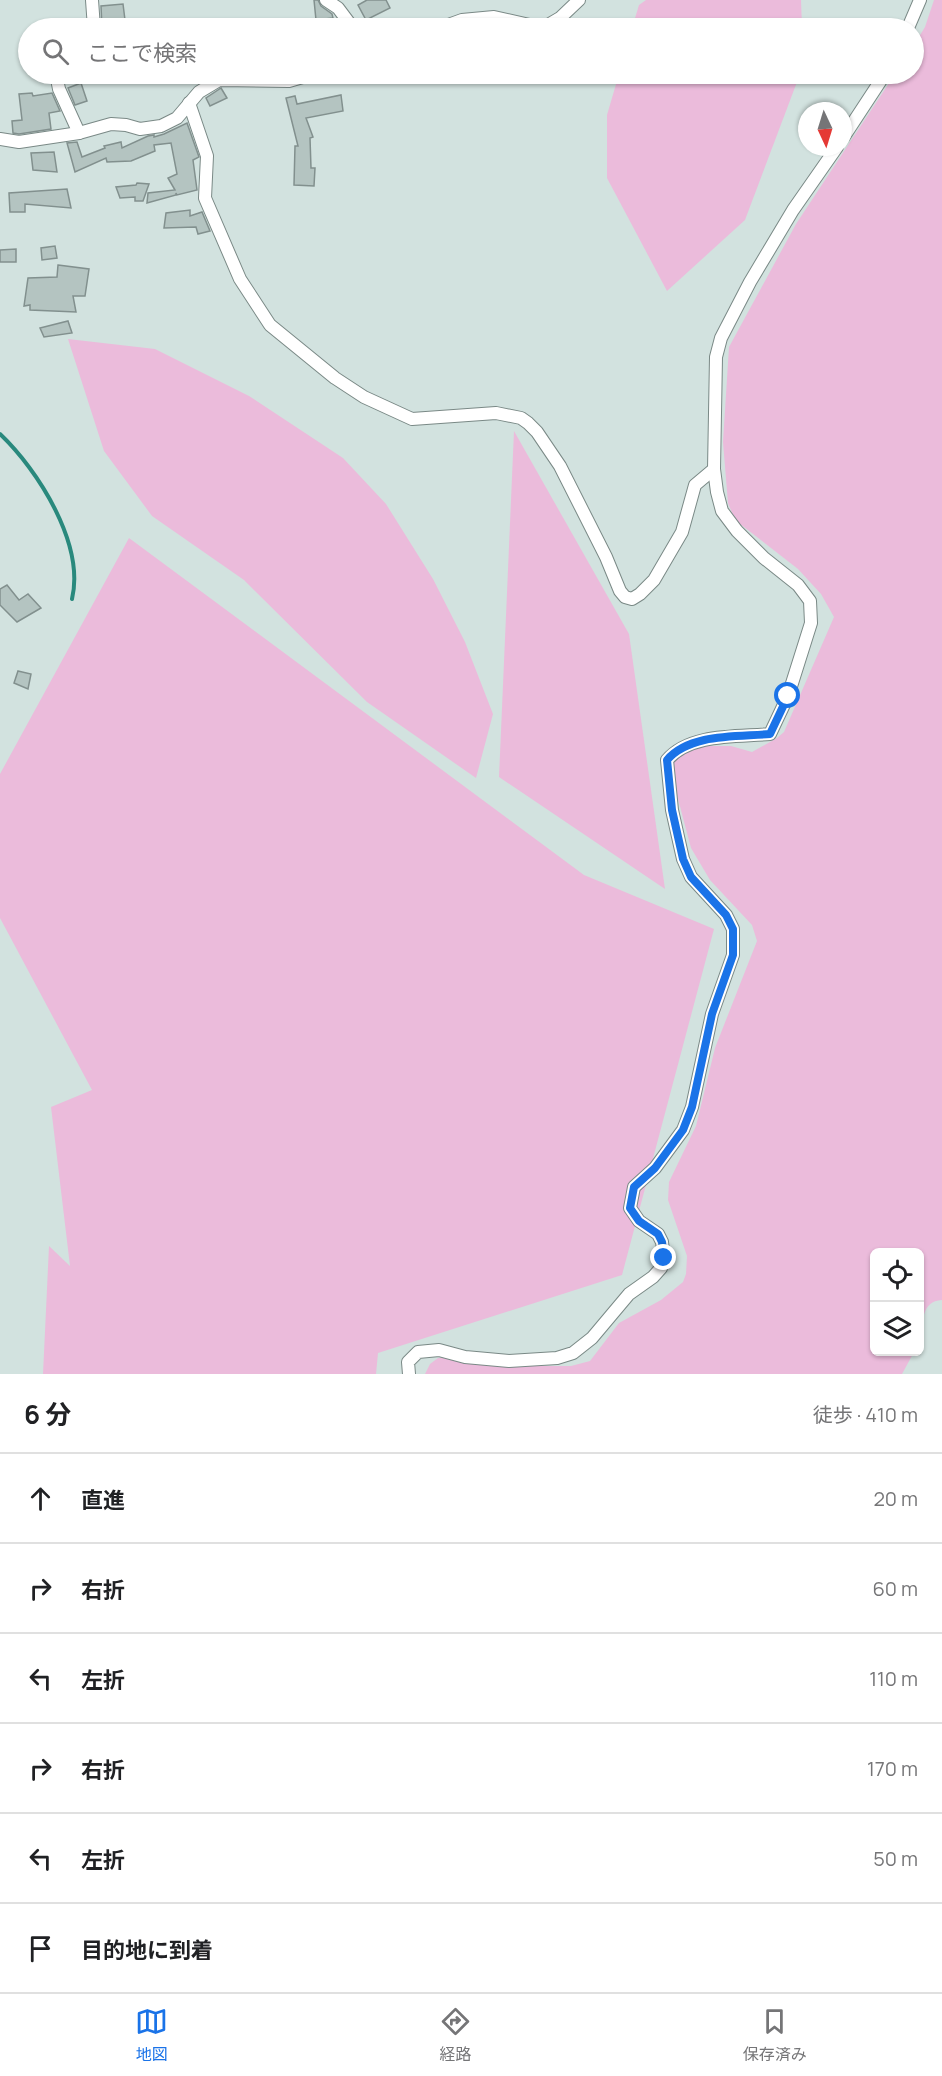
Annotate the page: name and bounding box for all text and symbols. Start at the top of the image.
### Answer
search box [18,18,924,84]
icon: search [39,35,72,68]
text: ここで検索 [87,38,197,68]
north arrow [798,102,852,156]
route start [774,682,800,708]
route end [650,1244,676,1270]
map controls [870,1248,924,1356]
button: locate [870,1248,924,1302]
button: layers [870,1302,924,1356]
text: 6 分 [24,1396,71,1432]
text: 徒歩 · 410 m [813,1401,918,1428]
icon: ahead [24,1482,57,1515]
text: 直進 [81,1485,125,1515]
text: 20 m [873,1485,918,1512]
icon: right [24,1572,57,1605]
text: 右折 [81,1575,125,1605]
text: 60 m [872,1575,918,1602]
icon: left [24,1662,57,1695]
text: 左折 [81,1665,125,1695]
text: 110 m [869,1665,918,1692]
icon: right [24,1752,57,1785]
text: 右折 [81,1755,125,1785]
text: 170 m [867,1755,918,1782]
icon: left [24,1842,57,1875]
text: 左折 [81,1845,125,1875]
text: 50 m [873,1845,918,1872]
icon: arrive [24,1932,57,1965]
text: 目的地に到着 [81,1935,213,1965]
tab: 地図 [135,2005,168,2065]
tab: 経路 [439,2005,472,2065]
tab: 保存済み [743,2005,807,2065]

